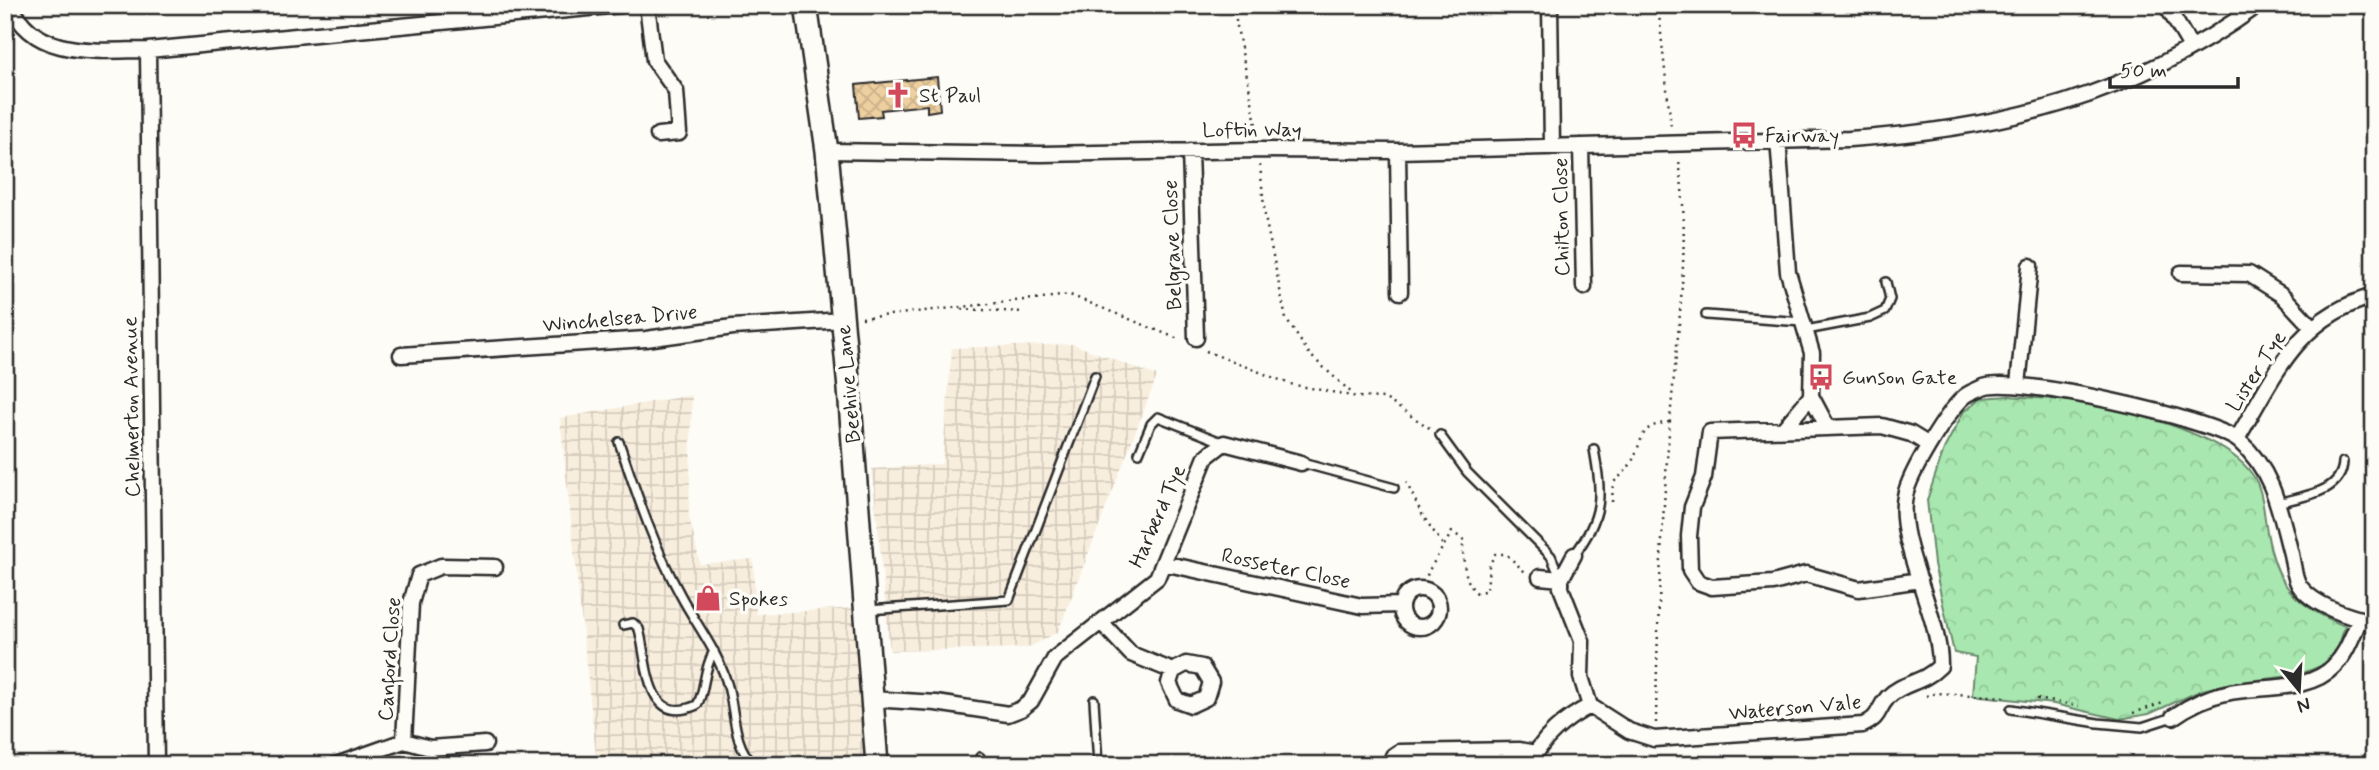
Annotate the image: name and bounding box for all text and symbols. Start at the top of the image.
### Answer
scale bar [2110,46,2237,90]
text: 50 m [2120,57,2167,85]
church icon: St Paul [883,80,913,110]
place label: St Paul [919,82,981,110]
street label: Loftin Way [1202,116,1302,144]
bus stop icon: Fairway [1729,120,1759,150]
place label: Fairway [1765,122,1839,150]
street label: Chilton Close [1547,157,1577,277]
street label: Belgrave Close [1157,179,1190,311]
street label: Winchelsea Drive [542,298,699,340]
street label: Chelmerton Avenue [116,316,148,498]
street label: Beehive Lane [830,324,868,444]
street label: Lister Tye [2220,326,2293,417]
bus stop icon: Gunson Gate [1806,362,1836,392]
place label: Gunson Gate [1842,364,1957,392]
street label: Harberd Tye [1123,460,1193,572]
street label: Rosseter Close [1219,542,1353,596]
shop icon: Spokes [693,583,723,613]
place label: Spokes [729,585,788,613]
street label: Canford Close [372,596,410,722]
north arrow [2264,654,2334,724]
street label: Waterson Vale [1728,688,1863,728]
text: N [2294,691,2314,719]

